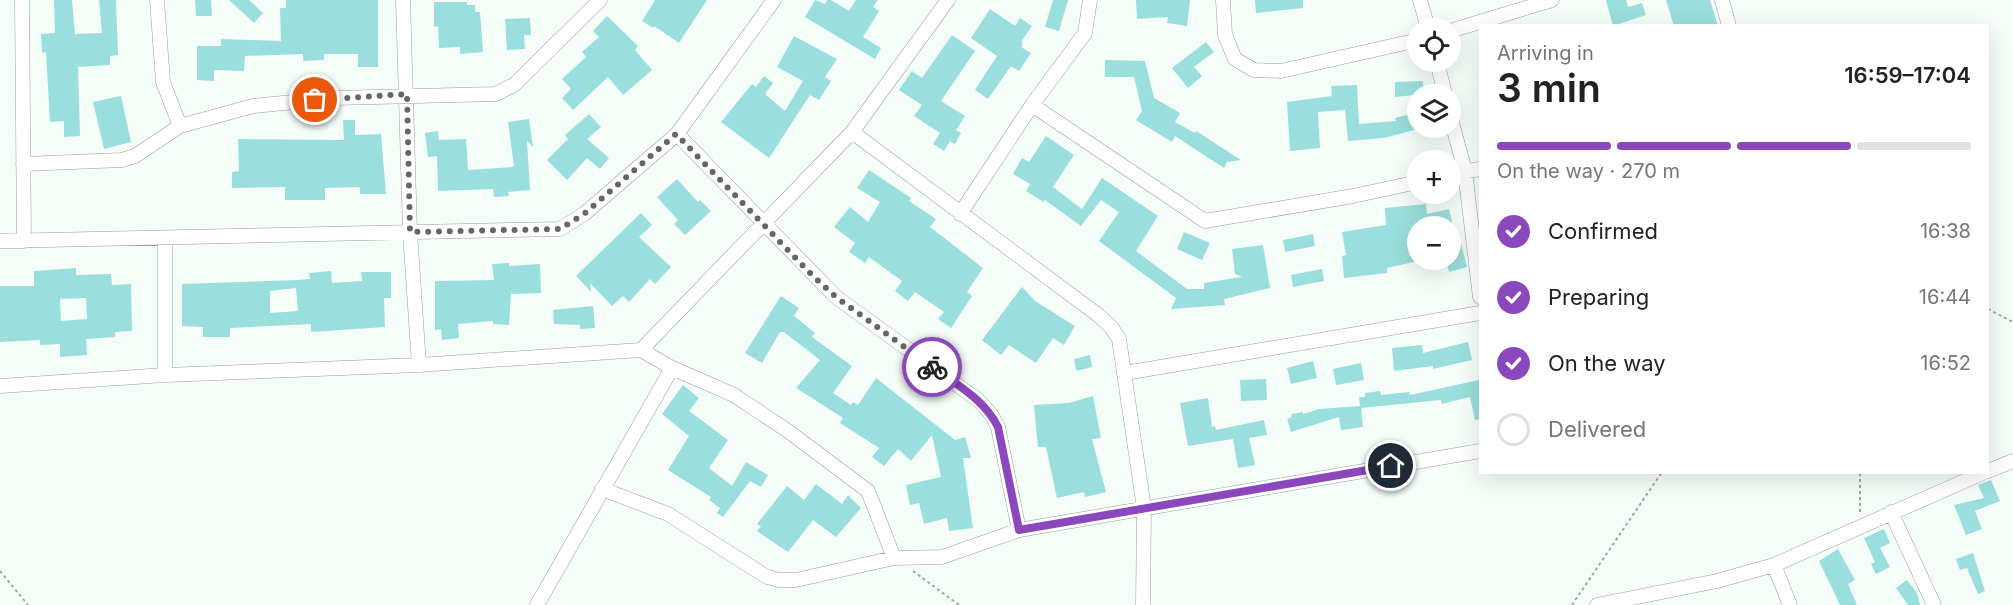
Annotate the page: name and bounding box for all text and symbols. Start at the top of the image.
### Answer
map controls [1407,18,1461,270]
button: locate [1407,18,1461,72]
text: Arriving in [1497,41,1594,65]
text: 16:59–17:04 [1844,62,1971,88]
text: 3 min [1497,64,1601,111]
pin [289,74,340,125]
icon: bag [298,83,331,116]
button: layers [1407,84,1461,138]
button: + [1407,150,1461,204]
text: On the way · 270 m [1497,159,1680,183]
icon: check [1497,215,1530,248]
button: − [1407,216,1461,270]
text: Confirmed [1548,218,1658,244]
text: 16:38 [1920,219,1971,243]
icon: check [1497,281,1530,314]
text: Preparing [1548,284,1649,310]
text: 16:44 [1919,285,1971,309]
courier [902,337,962,397]
icon: check [1497,347,1530,380]
text: On the way [1548,350,1666,376]
icon: bike [916,351,949,384]
text: 16:52 [1920,351,1971,375]
text: Delivered [1548,416,1646,442]
pin [1365,440,1416,491]
icon: home [1374,449,1407,482]

